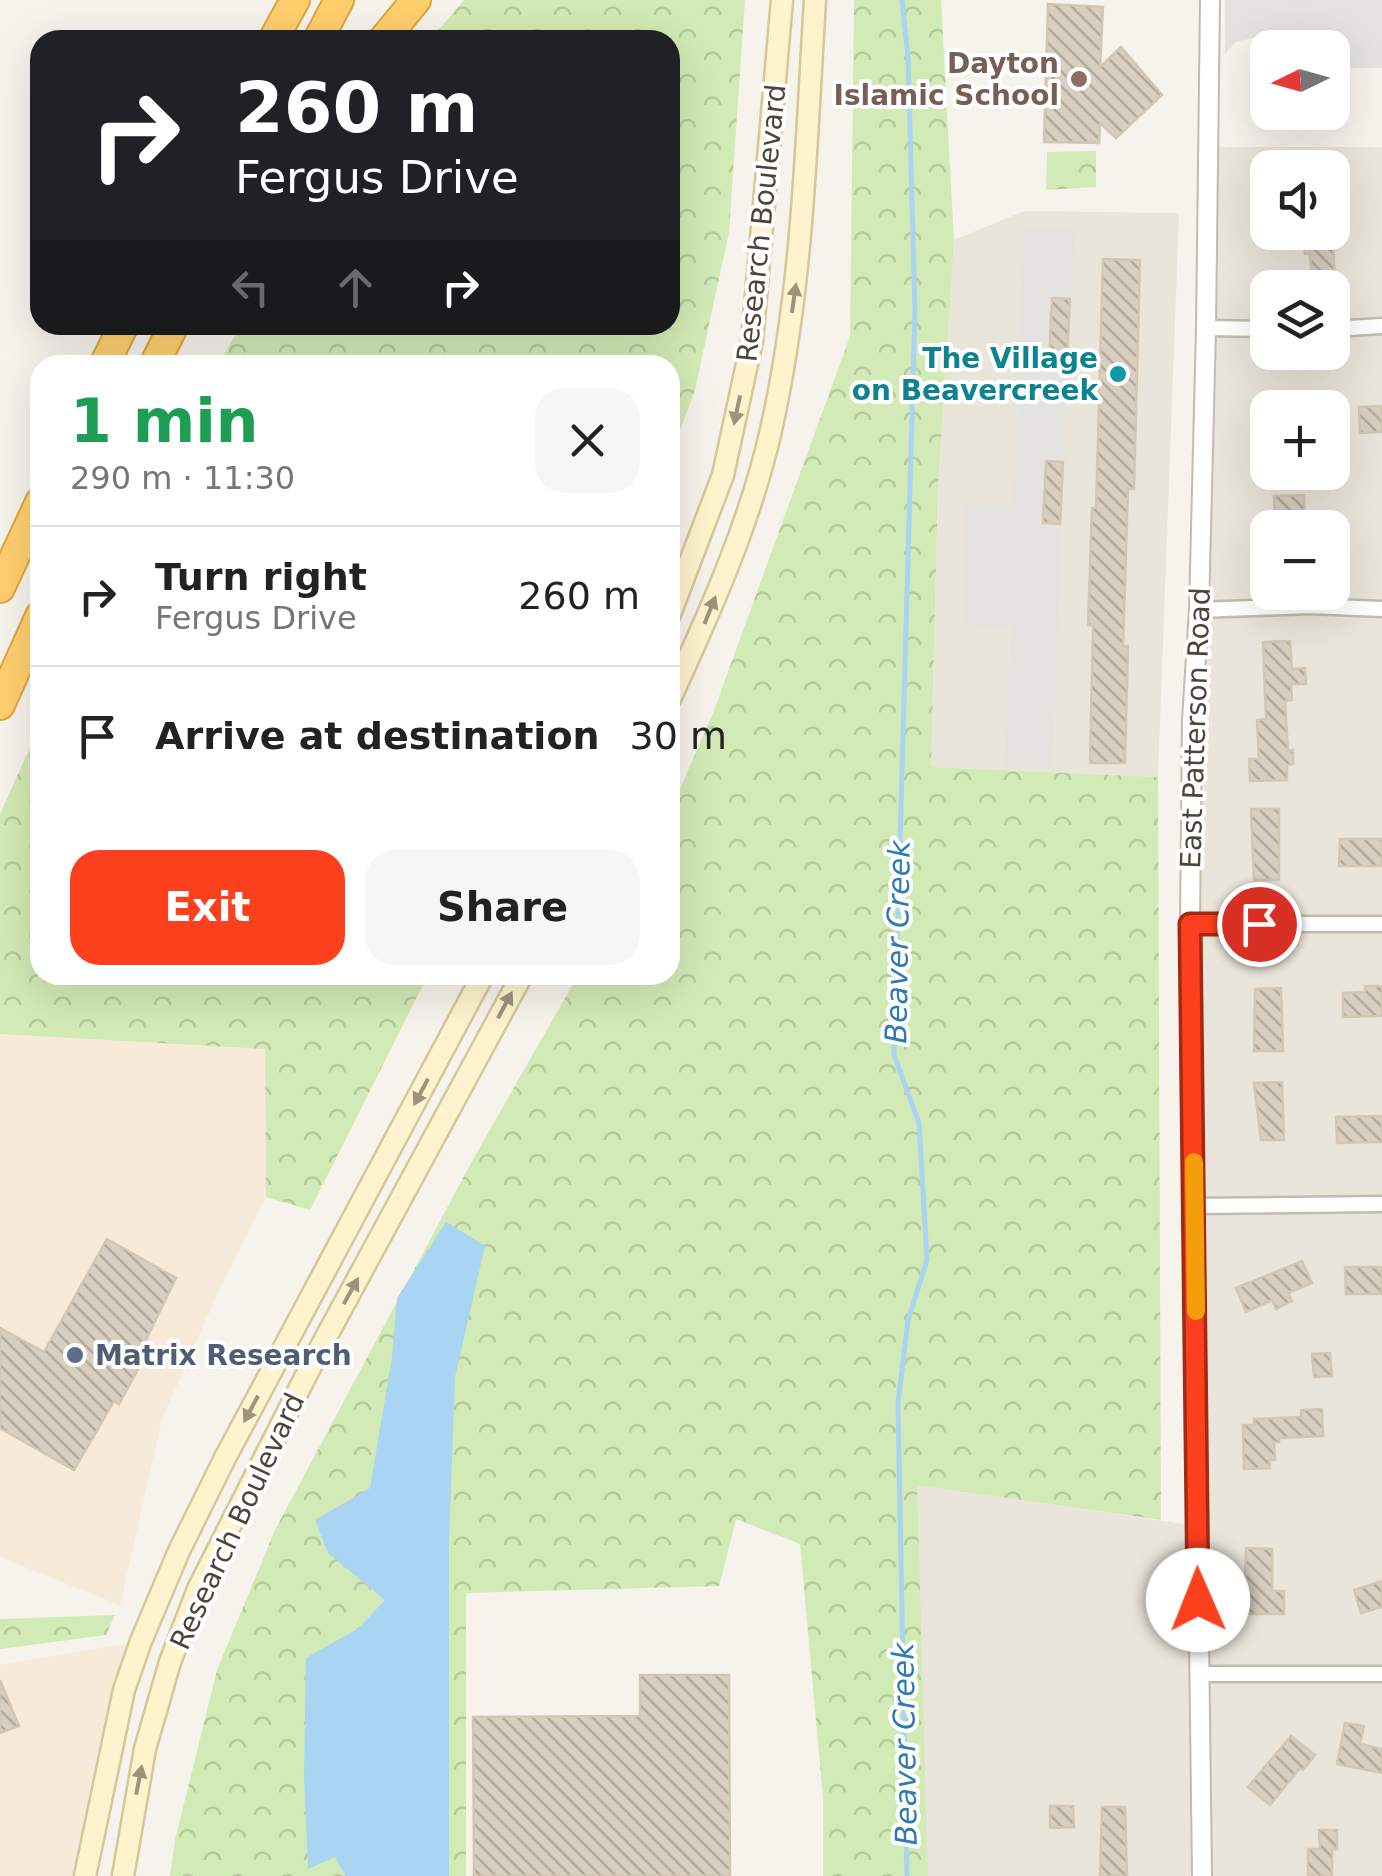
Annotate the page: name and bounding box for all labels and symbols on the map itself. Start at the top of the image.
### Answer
north arrow [1250,30,1350,130]
place label: Dayton Islamic School [834,47,1059,112]
marker: Dayton Islamic School [1068,68,1090,90]
street label: Research Boulevard [731,83,792,363]
one-way arrow [786,281,802,313]
place label: The Village on Beavercreek [852,342,1099,407]
marker: The Village on Beavercreek [1107,363,1129,385]
one-way arrow [729,394,744,425]
street label: East Patterson Road [1174,587,1217,869]
one-way arrow [702,595,718,625]
water label: Beaver Creek [878,839,917,1044]
pin [1217,882,1302,967]
one-way arrow [497,991,514,1020]
one-way arrow [412,1077,429,1106]
one-way arrow [342,1277,359,1306]
place label: Matrix Research [95,1339,352,1372]
marker: Matrix Research [64,1344,86,1366]
street label: Research Boulevard [164,1388,311,1655]
one-way arrow [243,1395,260,1424]
position arrow [1146,1548,1250,1652]
water label: Beaver Creek [885,1641,924,1846]
one-way arrow [131,1764,147,1795]

